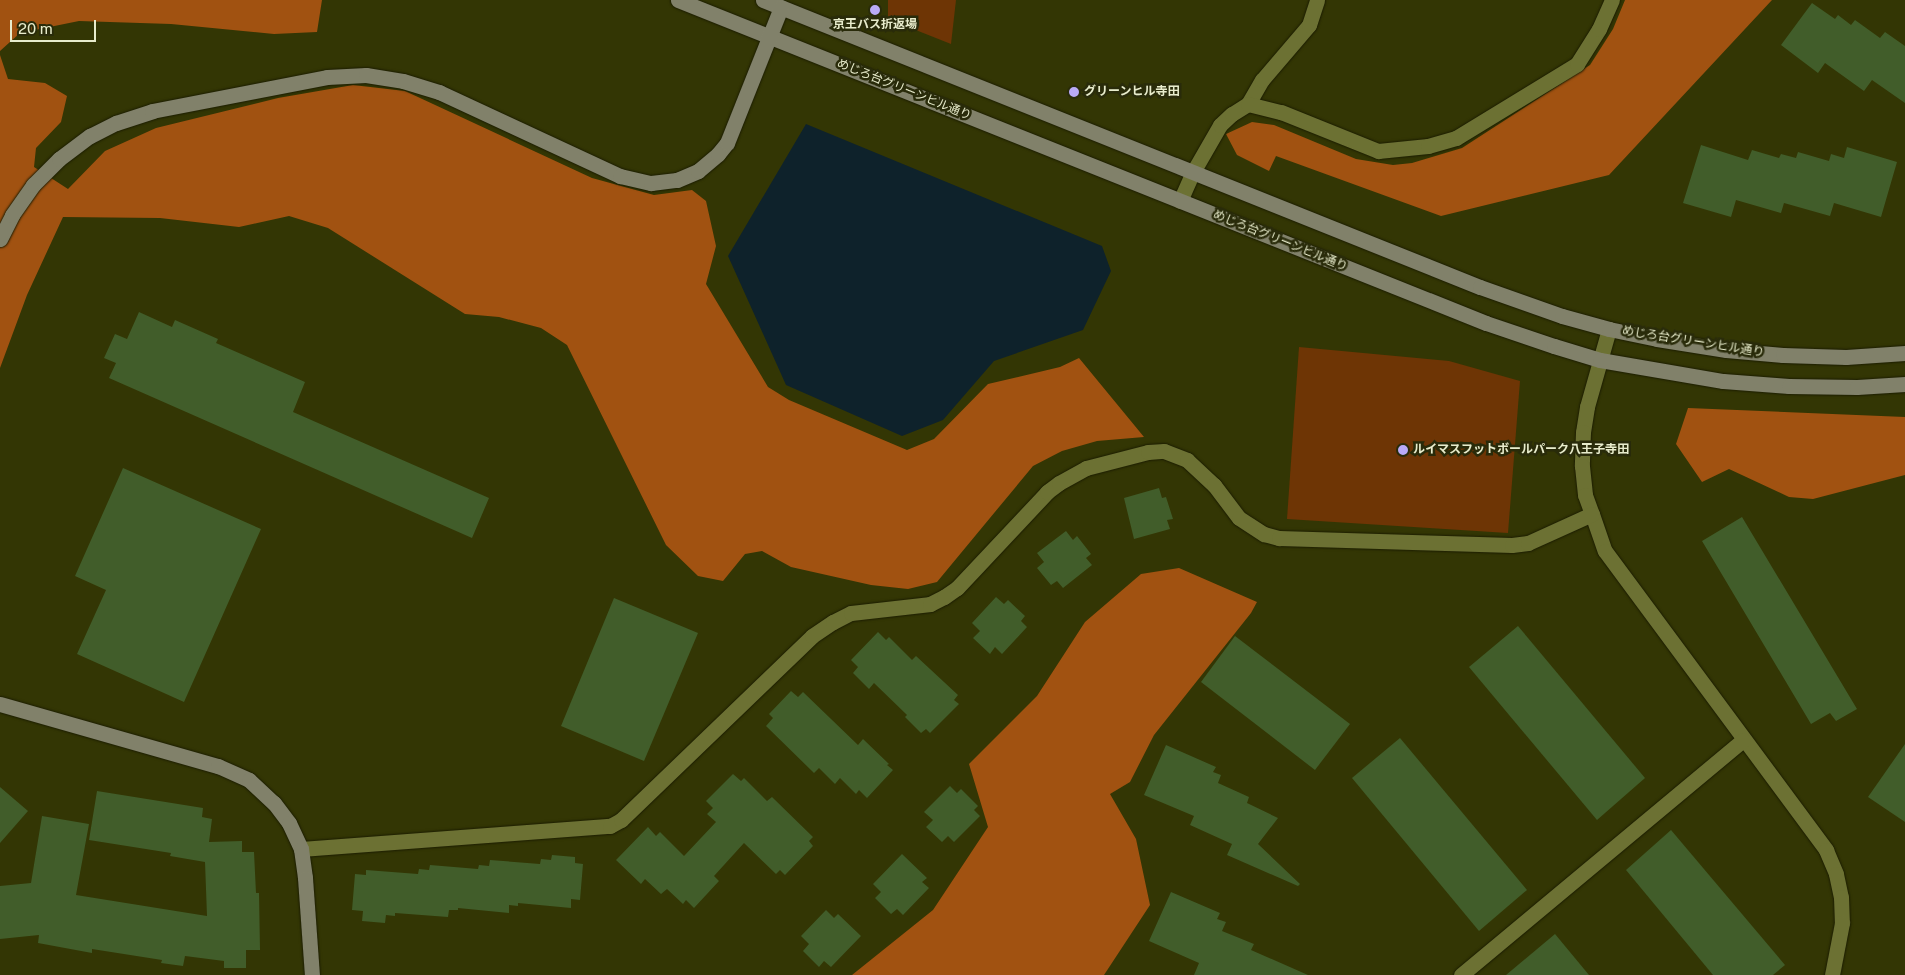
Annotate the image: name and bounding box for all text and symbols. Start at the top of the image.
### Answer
marker: 京王バス折返場 [869,4,881,16]
scale bar [12,10,99,42]
place label: 京王バス折返場 [833,18,917,32]
text: 20 m [18,20,53,37]
street label: めじろ台グリーンヒル通り [835,56,973,124]
place label: グリーンヒル寺田 [1084,85,1180,99]
marker: グリーンヒル寺田 [1068,86,1080,98]
street label: めじろ台グリーンヒル通り [1211,207,1349,275]
street label: めじろ台グリーンヒル通り [1621,324,1765,360]
place label: ルイマスフットボールパーク八王子寺田 [1413,443,1629,457]
marker: ルイマスフットボールパーク八王子寺田 [1397,444,1409,456]

